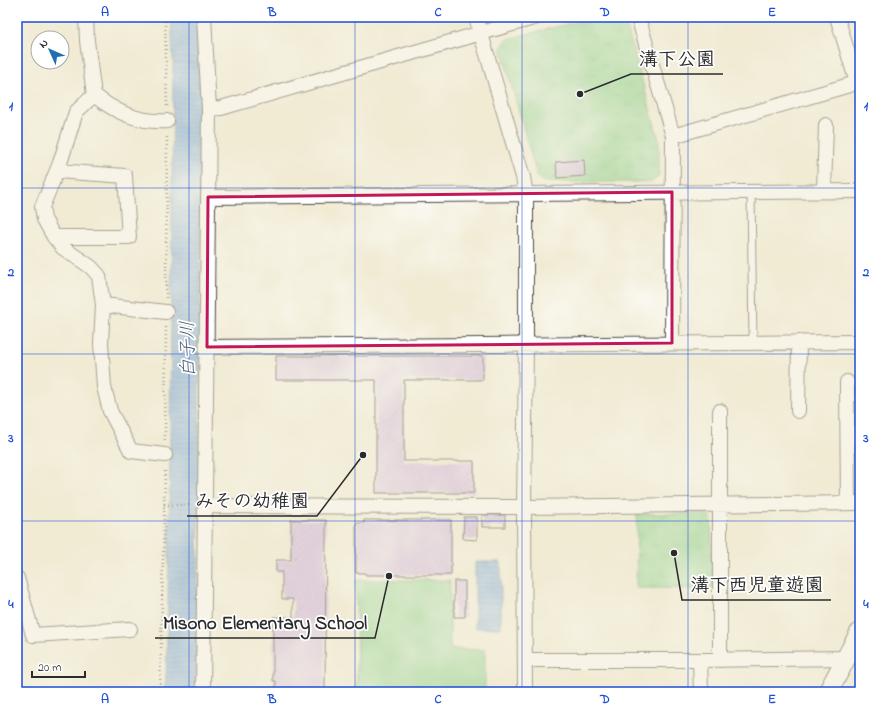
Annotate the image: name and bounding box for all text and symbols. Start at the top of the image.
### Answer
text: A [101,3,109,22]
text: B [267,3,277,22]
text: C [434,3,442,22]
text: D [599,3,610,22]
text: E [768,3,776,22]
north arrow [30,30,70,70]
text: N [35,35,52,52]
callout: 溝下公園 [631,43,723,74]
text: 溝下公園 [639,47,715,74]
text: 1 [9,97,14,116]
text: 1 [864,97,869,116]
text: 2 [7,263,15,282]
text: 2 [862,263,870,282]
water label: 白子川 [175,320,203,378]
text: 3 [7,429,14,448]
text: 3 [862,429,869,448]
callout: みその幼稚園 [187,485,317,516]
text: みその幼稚園 [195,489,309,516]
callout: 溝下西児童遊園 [682,569,831,600]
text: 溝下西児童遊園 [690,573,824,600]
text: 4 [7,595,14,614]
text: 4 [862,595,869,614]
callout: Misono Elementary School [155,607,375,638]
text: Misono Elementary School [163,611,367,640]
scale bar [32,653,85,679]
text: 20 m [38,659,61,677]
text: A [101,690,109,709]
text: B [267,690,277,709]
text: C [434,690,442,709]
text: D [599,690,610,709]
text: E [768,690,776,709]

